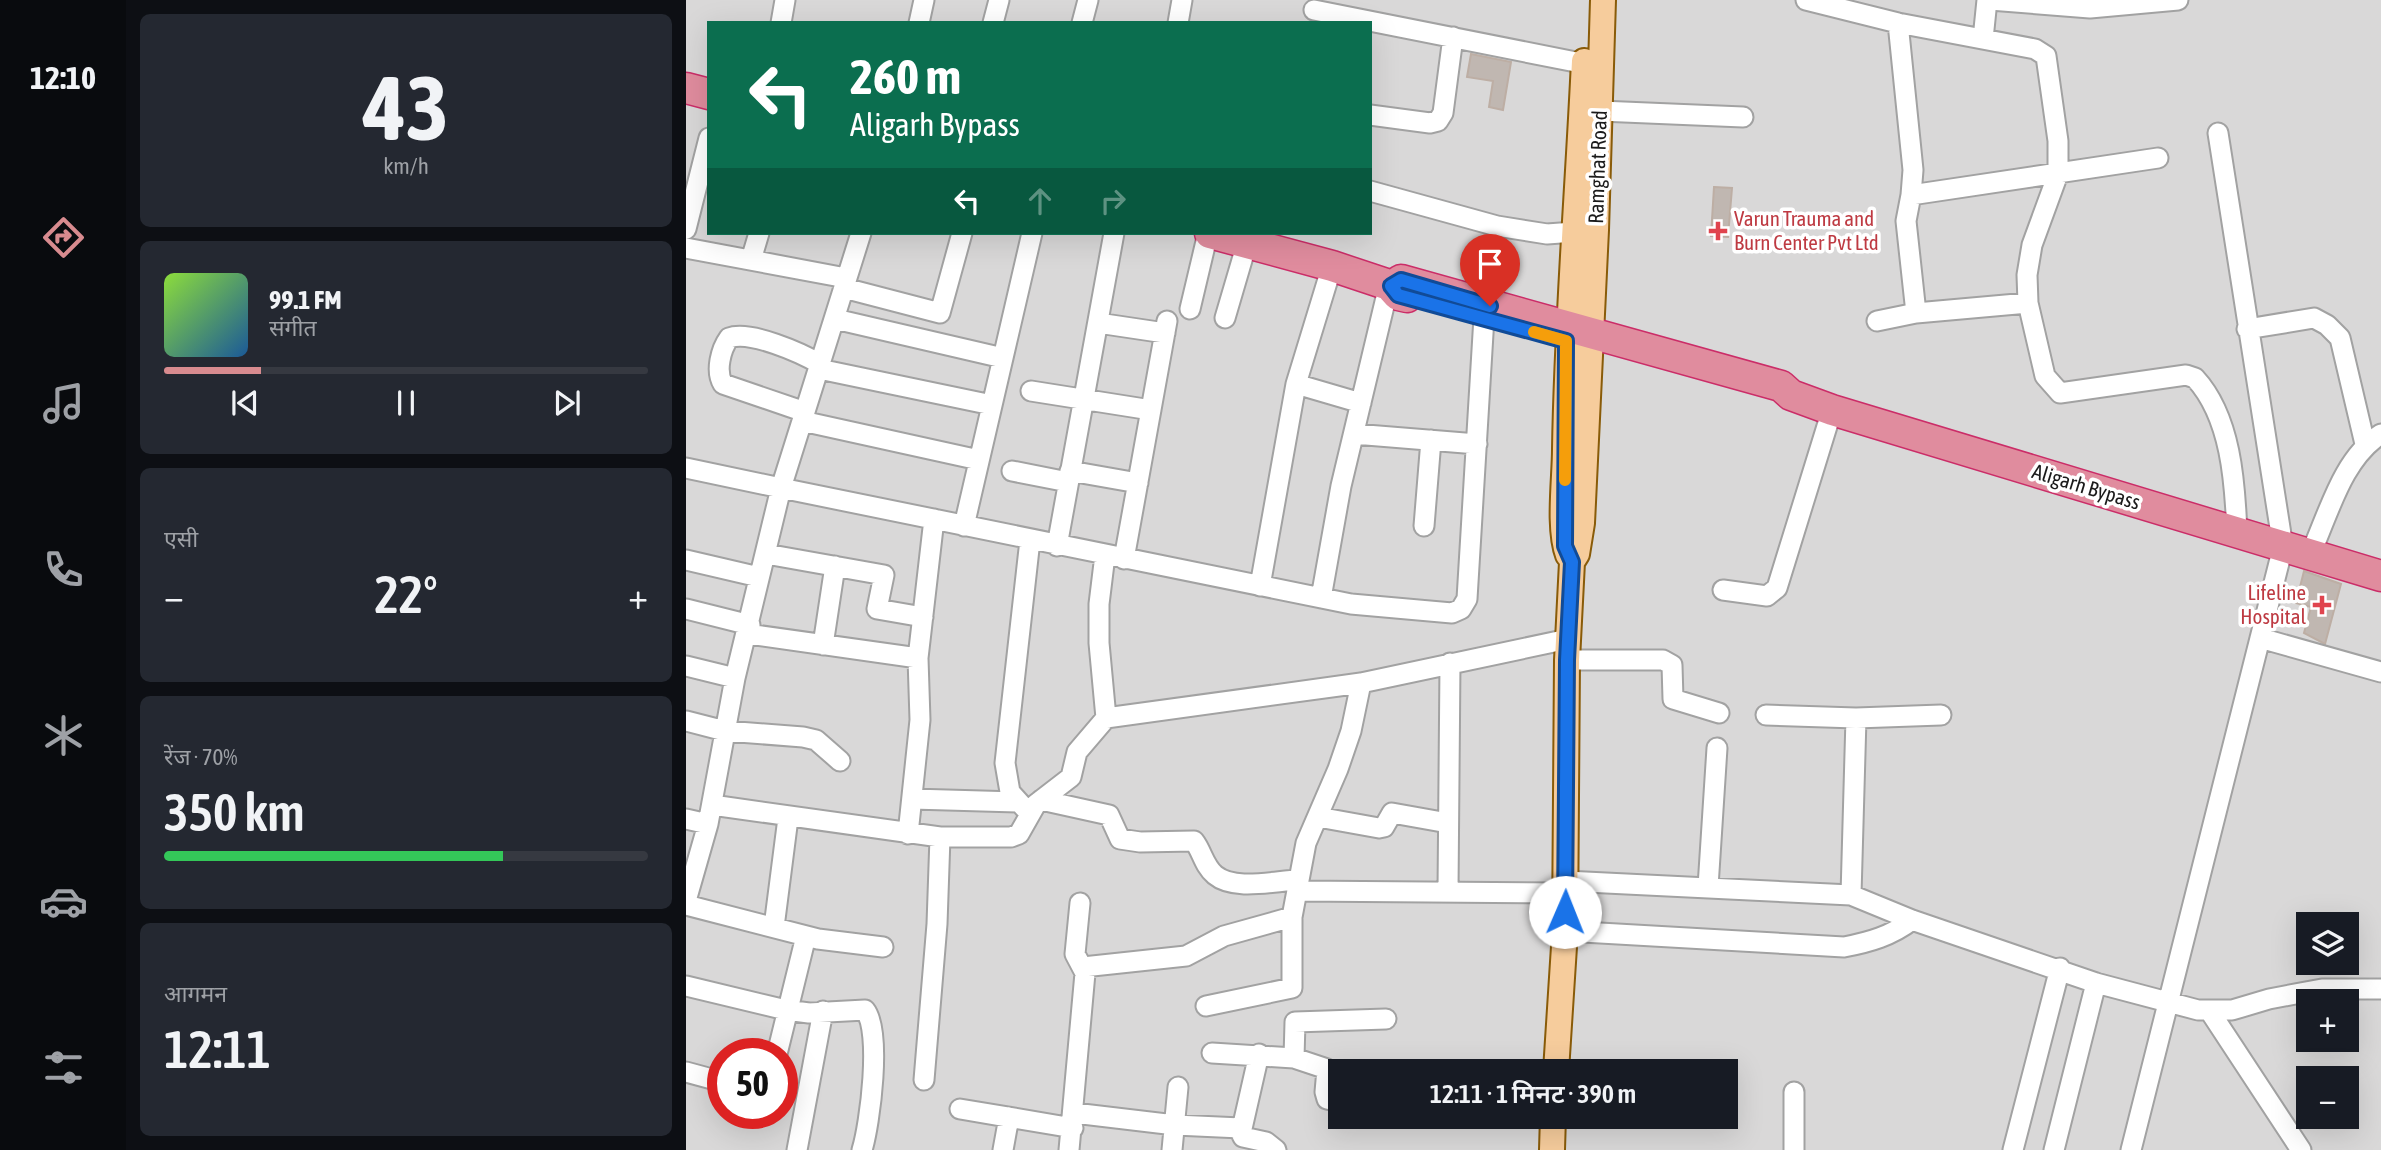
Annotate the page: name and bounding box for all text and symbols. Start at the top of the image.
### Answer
text: 260 m [850,48,961,104]
icon: left [735,49,826,140]
text: 43 [363,55,449,159]
text: 12:10 [30,59,96,96]
text: Aligarh Bypass [850,106,1020,143]
street label: Ramghat Road [1583,110,1611,224]
text: km/h [383,153,429,179]
icon: left [948,182,986,220]
icon: ahead [1021,182,1059,220]
icon: right [1094,182,1132,220]
place label: Varun Trauma and Burn Center Pvt Ltd [1734,206,1879,254]
icon: directions [39,213,88,262]
marker: Varun Trauma and Burn Center Pvt Ltd [1708,221,1728,241]
pin [1460,234,1520,306]
icon: arrive [1471,245,1509,283]
text: 99.1 FM [269,285,342,315]
text: संगीत [269,315,317,341]
icon: music [39,379,88,428]
icon: previous [226,384,264,422]
icon: pause [387,384,425,422]
icon: next [548,384,586,422]
street label: Aligarh Bypass [2029,458,2143,514]
text: एसी [164,526,198,552]
icon: phone [39,545,88,594]
text: 22° [374,564,438,624]
text: − [164,574,184,617]
text: + [628,574,648,617]
place label: Lifeline Hospital [2240,580,2306,628]
marker: Lifeline Hospital [2312,595,2332,615]
icon: climate [39,711,88,760]
text: रेंज · 70% [164,744,238,770]
text: 350 km [164,782,305,842]
position arrow [1528,875,1602,949]
icon: car [39,877,88,926]
map controls [2296,912,2359,1129]
button: layers [2296,912,2359,975]
text: आगमन [164,981,227,1007]
button: + [2296,989,2359,1052]
text: 12:11 [164,1019,271,1079]
speed limit sign: 50 [707,1038,798,1129]
icon: filters [39,1043,88,1092]
button: − [2296,1066,2359,1129]
text: 12:11 · 1 मिनट · 390 m [1430,1079,1636,1109]

